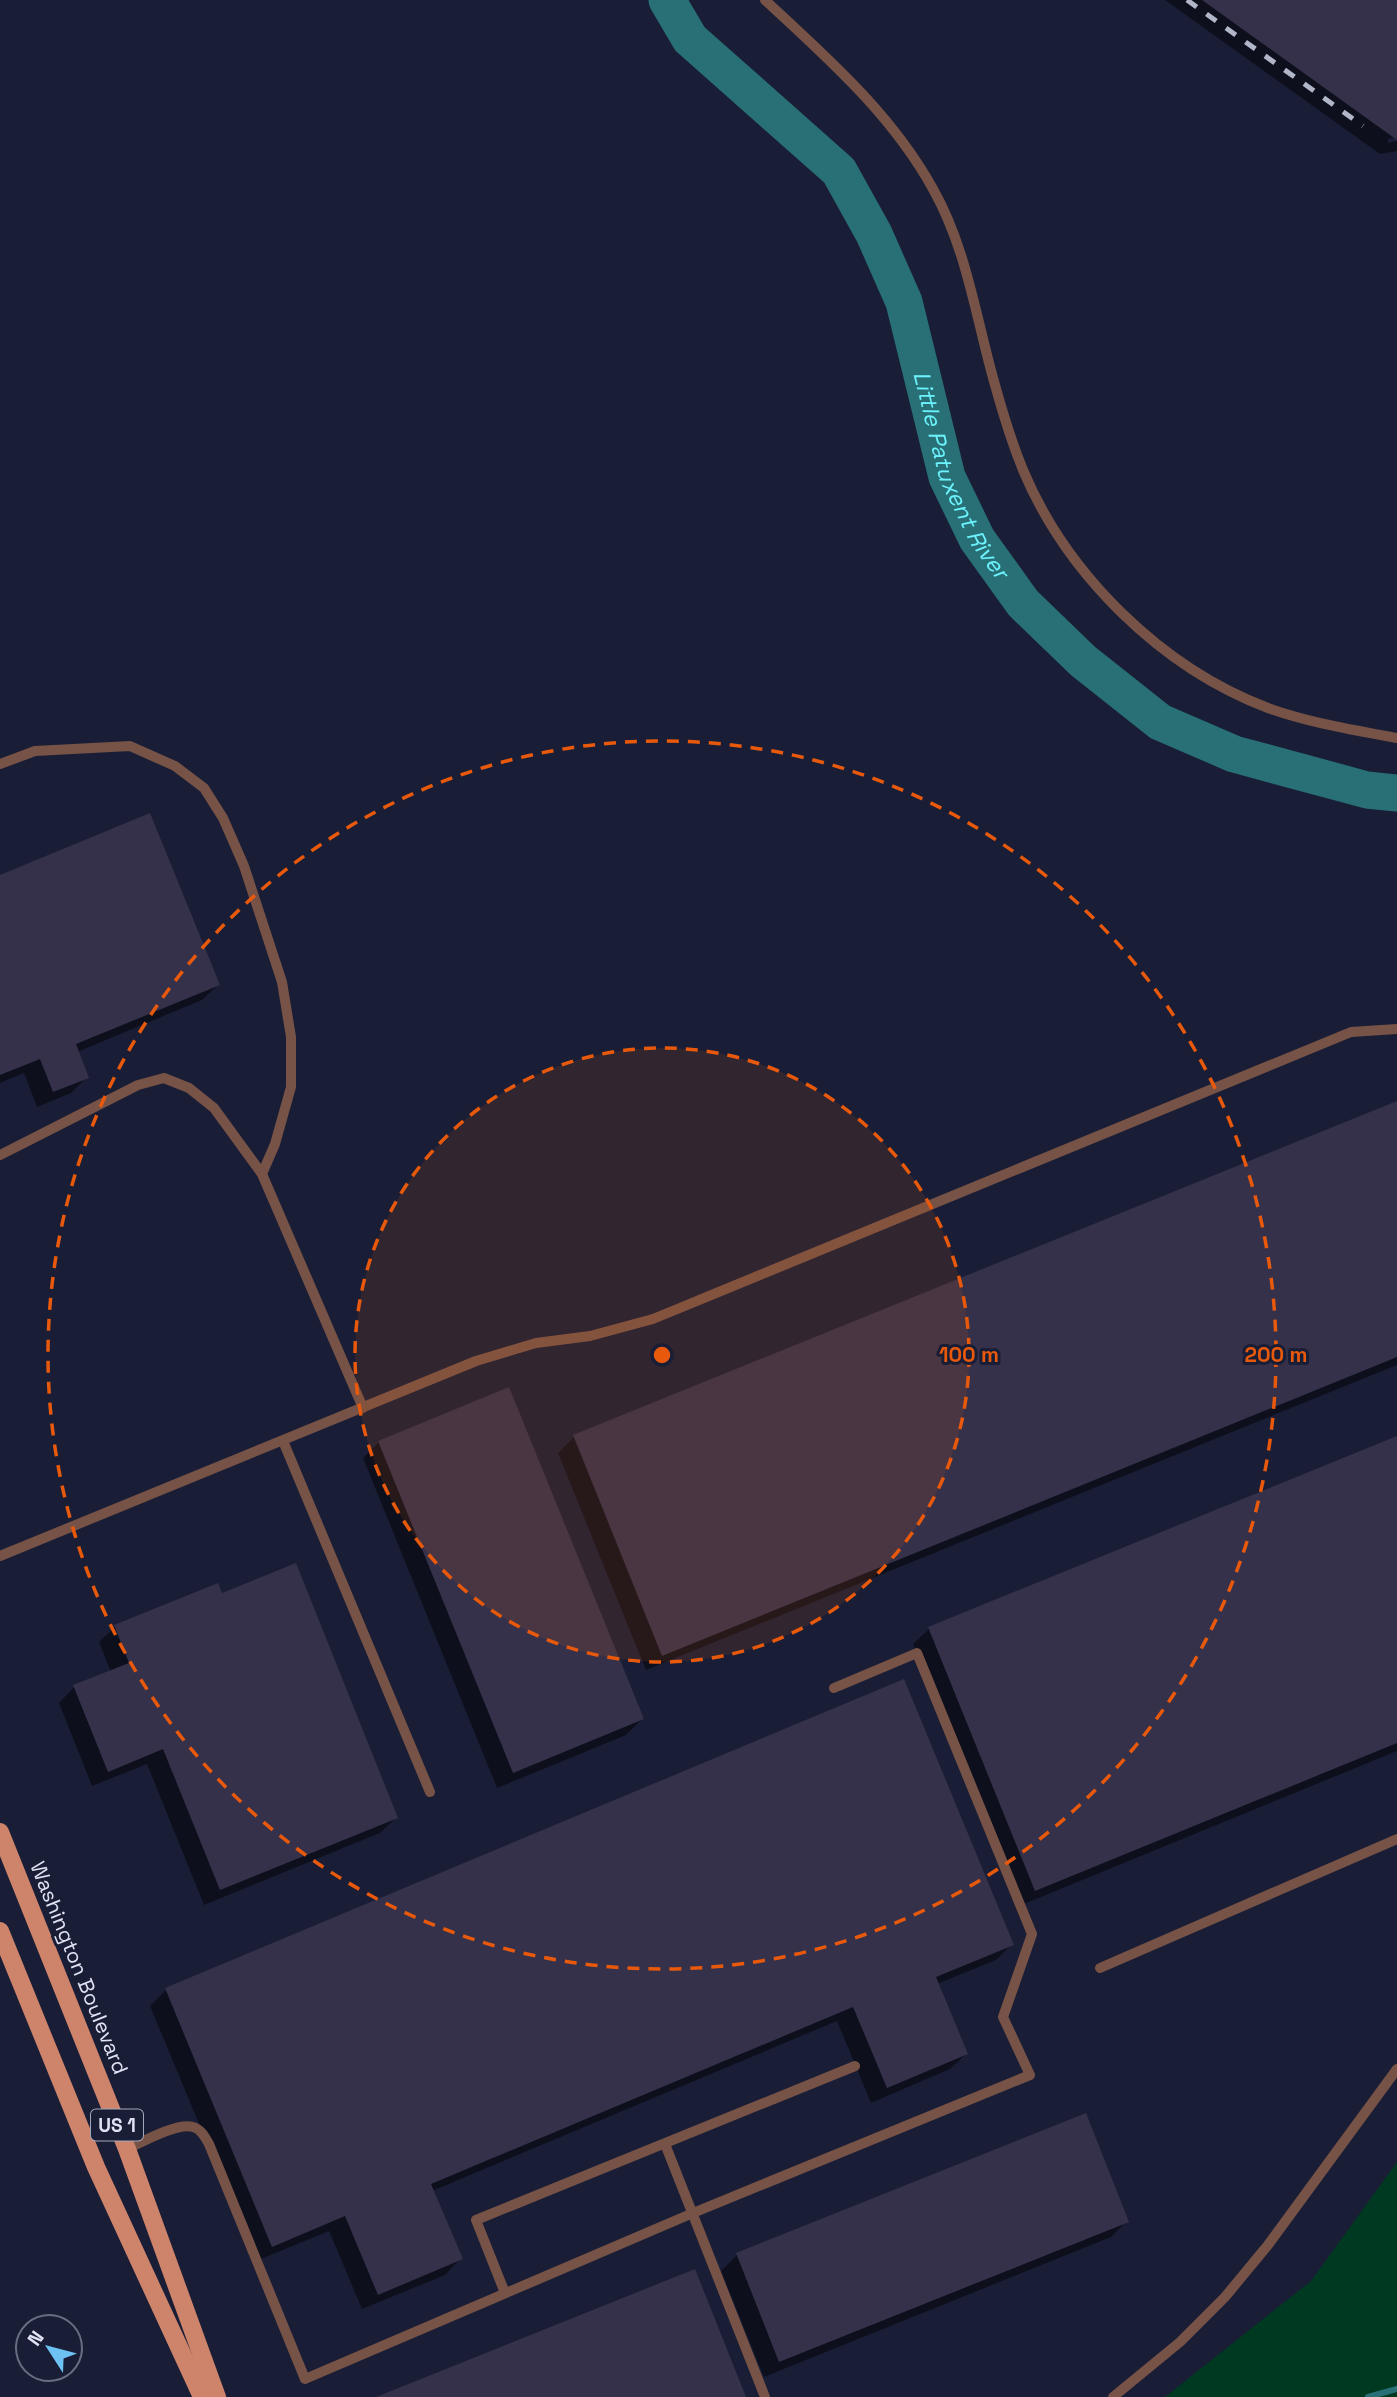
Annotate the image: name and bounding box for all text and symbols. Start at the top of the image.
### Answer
water label: Little Patuxent River [907,368,1017,587]
text: 100 m [939,1341,999,1368]
text: 200 m [1245,1341,1307,1368]
centre of rings [650,1343,674,1367]
street label: Washington Boulevard [24,1857,135,2078]
road number: US 1 [91,2110,143,2140]
north arrow [14,2313,84,2383]
text: N [22,2326,50,2351]

